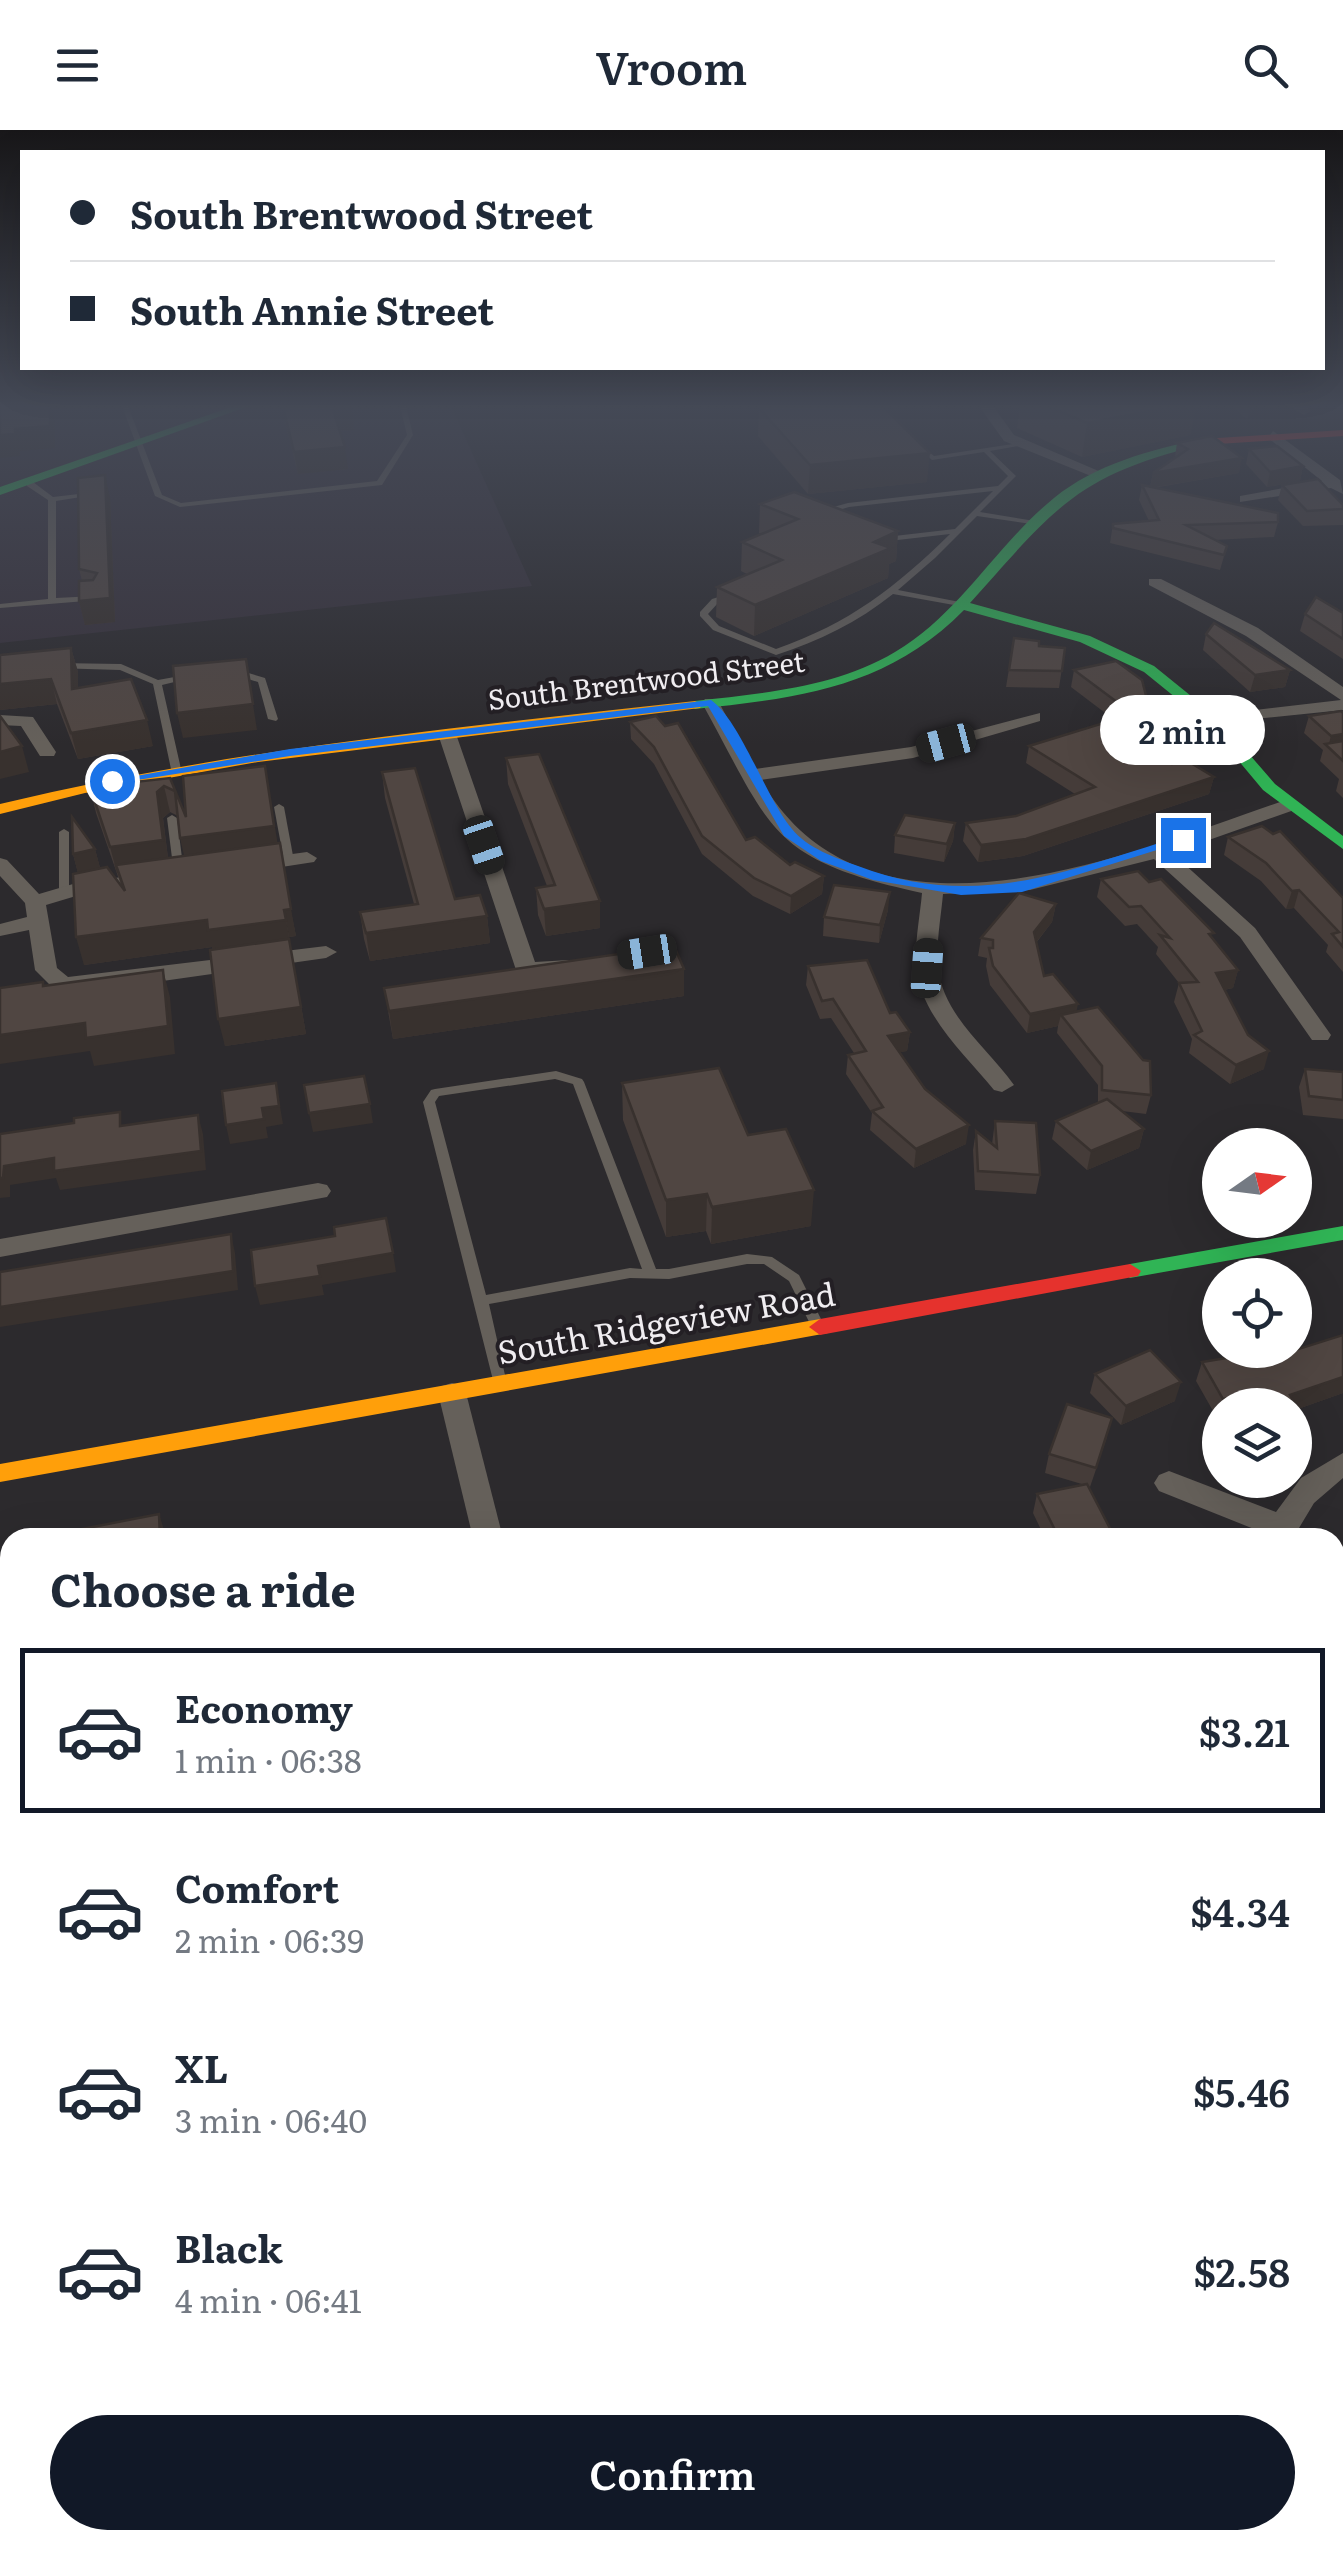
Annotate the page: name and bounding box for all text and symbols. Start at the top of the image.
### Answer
text: Vroom [596,32,747,99]
icon: menu [50,38,105,93]
icon: search [1238,38,1293,93]
text: South Brentwood Street [130,184,593,241]
text: South Annie Street [130,280,494,337]
street label: South Brentwood Street [485,639,807,719]
callout: 2 min [1100,695,1266,765]
text: 2 min [1139,706,1226,754]
car [913,721,979,765]
route start [90,759,135,804]
car [460,812,508,878]
route end [1161,818,1206,863]
car [615,932,679,972]
car [910,937,944,999]
north arrow [1202,1128,1312,1238]
map controls [1202,1128,1312,1498]
button: locate [1202,1258,1312,1368]
street label: South Ridgeview Road [494,1268,838,1374]
button: layers [1202,1388,1312,1498]
text: Choose a ride [50,1554,356,1621]
text: Economy [175,1678,353,1735]
icon: car [55,1686,145,1776]
text: $3.21 [1199,1702,1290,1759]
text: 1 min · 06:38 [175,1735,362,1783]
text: Comfort [175,1858,339,1915]
icon: car [55,1866,145,1956]
text: $4.34 [1190,1882,1290,1939]
text: 2 min · 06:39 [175,1915,364,1963]
text: XL [175,2038,228,2095]
icon: car [55,2046,145,2136]
text: $5.46 [1193,2062,1290,2119]
text: 3 min · 06:40 [175,2095,367,2143]
text: Black [175,2218,283,2275]
icon: car [55,2226,145,2316]
text: $2.58 [1194,2242,1290,2299]
text: 4 min · 06:41 [175,2275,362,2323]
button: Confirm [50,2415,1295,2530]

